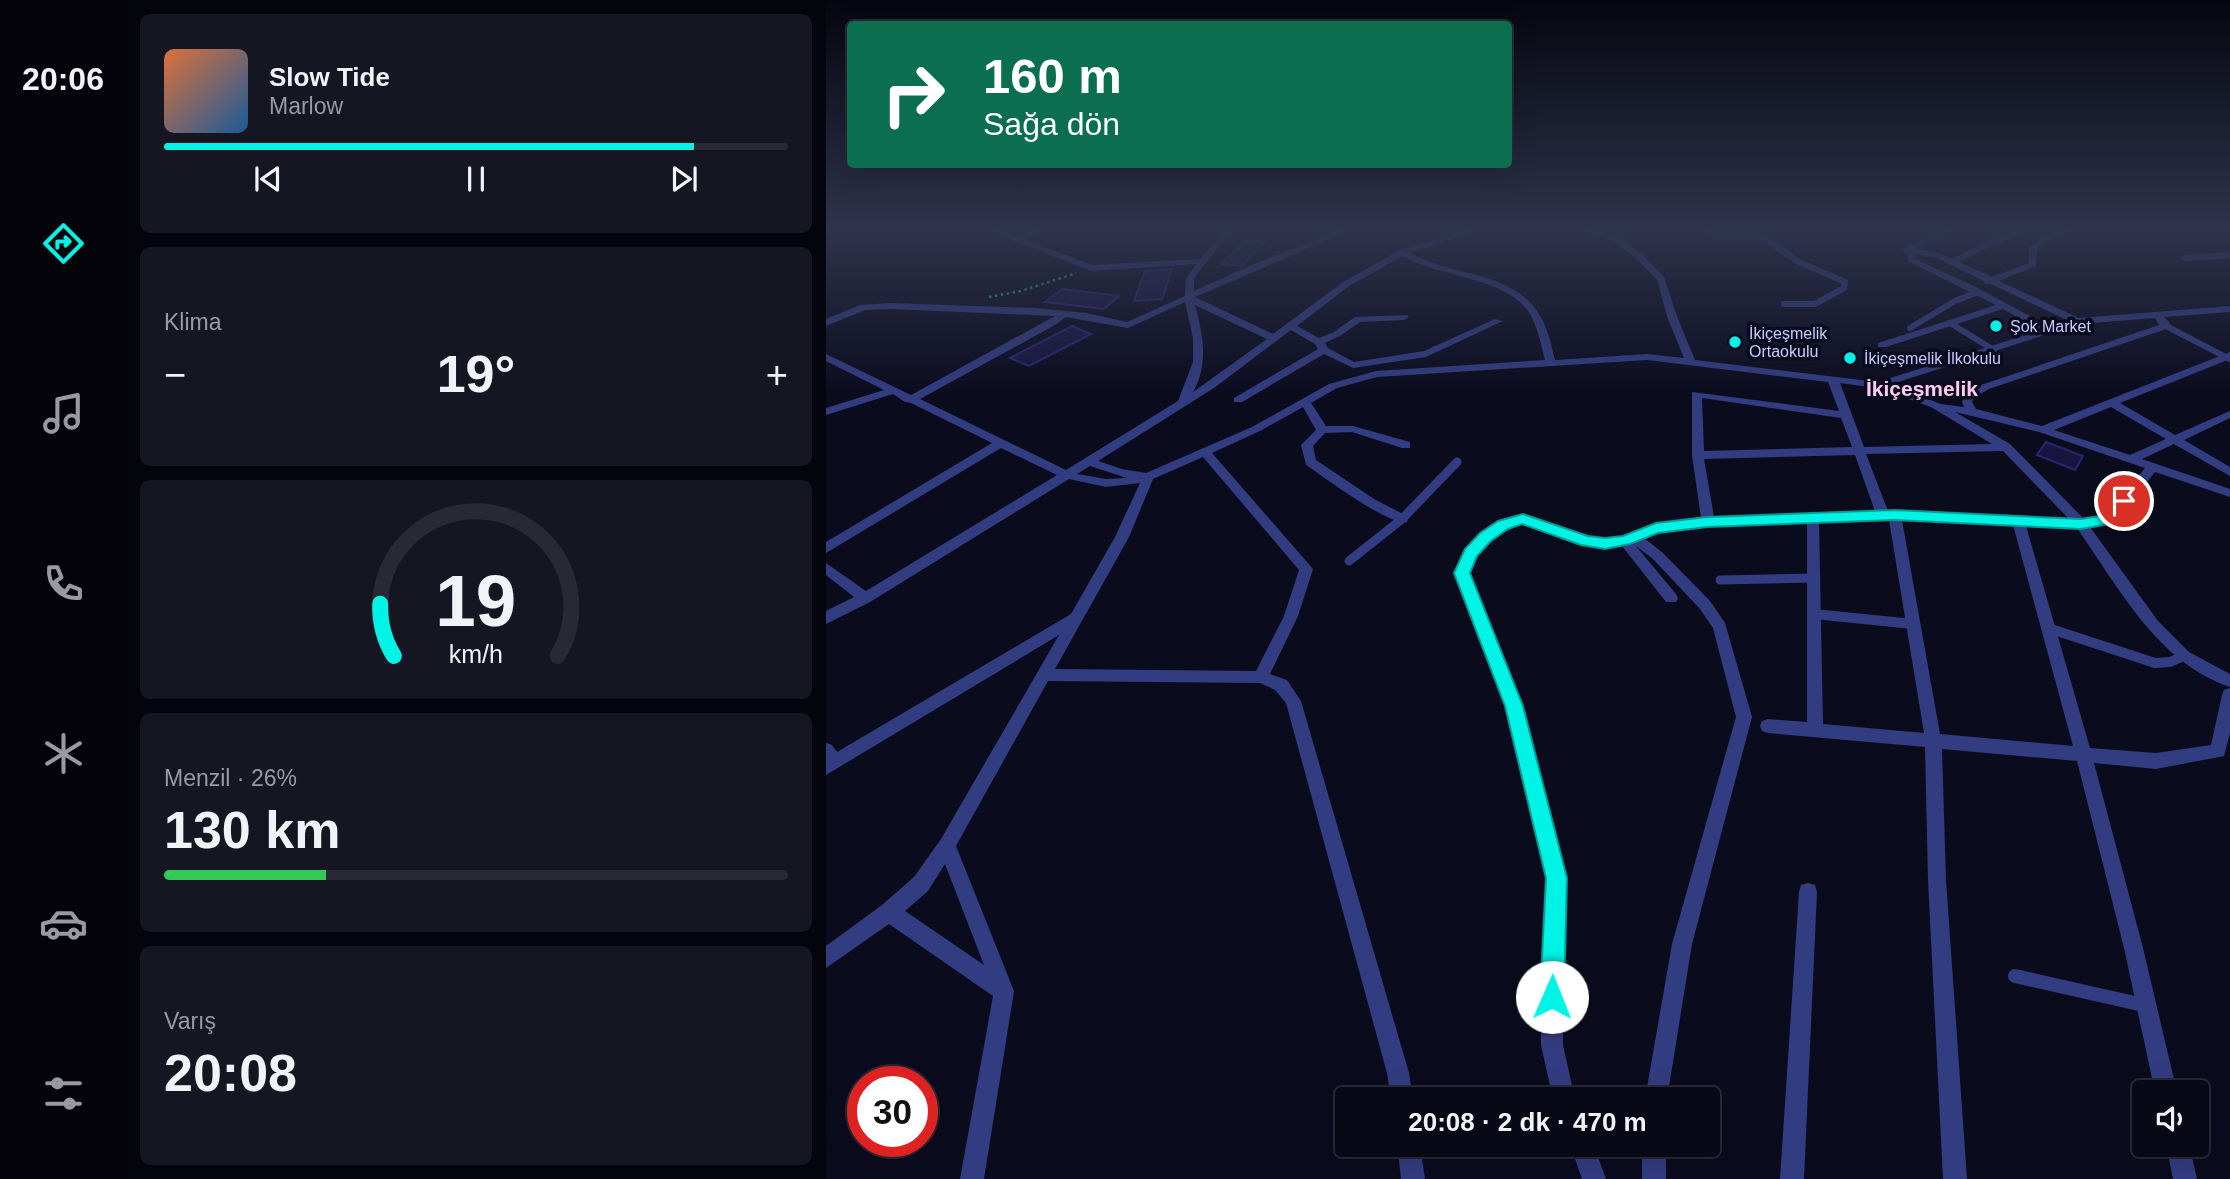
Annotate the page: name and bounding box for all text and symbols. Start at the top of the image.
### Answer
icon: right [868,49,959,140]
text: 160 m [983,49,1122,103]
text: 20:06 [22,61,104,97]
text: Slow Tide [269,62,390,92]
text: Marlow [269,93,343,119]
text: Sağa dön [983,106,1120,142]
icon: previous [249,160,287,198]
icon: pause [457,160,495,198]
icon: next [665,160,703,198]
icon: directions [39,219,88,268]
text: Klima [164,309,222,335]
marker: Şok Market [1988,318,2004,334]
place label: Şok Market [2010,318,2091,335]
place label: İkiçeşmelik Ortaokulu [1749,324,1828,360]
marker: İkiçeşmelik Ortaokulu [1727,334,1743,350]
text: 19° [437,345,515,403]
place label: İkiçeşmelik İlkokulu [1864,349,2001,367]
marker: İkiçeşmelik İlkokulu [1842,350,1858,366]
text: − [164,354,186,396]
text: + [766,354,788,396]
district label: İkiçeşmelik [1866,377,1978,400]
icon: music [39,389,88,438]
pin [2094,471,2154,531]
icon: arrive [2105,482,2143,520]
icon: phone [39,559,88,608]
text: 19 [436,560,516,641]
text: km/h [449,639,503,667]
icon: climate [39,729,88,778]
text: Menzil · 26% [164,765,297,791]
text: 130 km [164,801,340,859]
icon: car [39,899,88,948]
position arrow [1515,960,1589,1034]
text: Varış [164,1008,216,1034]
text: 20:08 [164,1044,297,1102]
speed limit sign: 30 [847,1066,938,1157]
icon: filters [39,1069,88,1118]
map controls [2132,1080,2209,1157]
button: sound [2132,1080,2209,1157]
text: 20:08 · 2 dk · 470 m [1408,1107,1647,1137]

